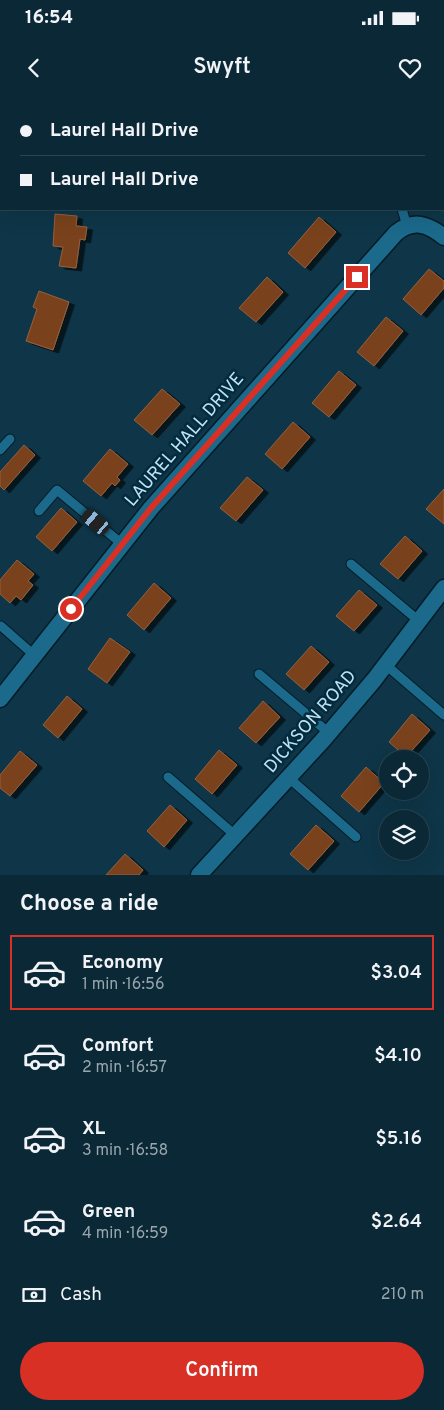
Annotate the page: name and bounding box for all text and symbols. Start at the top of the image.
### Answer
text: 16:54 [25,6,73,30]
icon: back [20,54,48,82]
text: Swyft [193,54,251,81]
icon: heart [396,54,424,82]
text: Laurel Hall Drive [50,119,199,143]
text: Laurel Hall Drive [50,168,199,192]
route end [346,266,368,288]
street label: LAUREL HALL DRIVE [120,368,250,512]
car [79,507,112,537]
route start [60,598,82,620]
street label: DICKSON ROAD [260,666,362,778]
map controls [379,750,429,860]
button: locate [379,750,429,800]
button: layers [379,810,429,860]
text: Choose a ride [20,891,158,918]
icon: car [22,950,67,995]
text: Economy [82,951,163,975]
text: $3.04 [371,961,422,985]
text: 1 min · 16:56 [82,975,164,995]
icon: car [22,1033,67,1078]
text: Comfort [82,1034,154,1058]
text: $4.10 [374,1044,422,1068]
text: 2 min · 16:57 [82,1058,167,1078]
icon: car [22,1116,67,1161]
text: XL [82,1117,105,1141]
text: $5.16 [375,1127,422,1151]
text: 3 min · 16:58 [82,1141,168,1161]
icon: car [22,1199,67,1244]
text: Green [82,1200,135,1224]
text: $2.64 [371,1210,422,1234]
text: 4 min · 16:59 [82,1224,168,1244]
icon: cash [20,1281,48,1309]
text: Cash [60,1283,102,1307]
text: 210 m [381,1285,424,1305]
button: Confirm [20,1342,424,1400]

